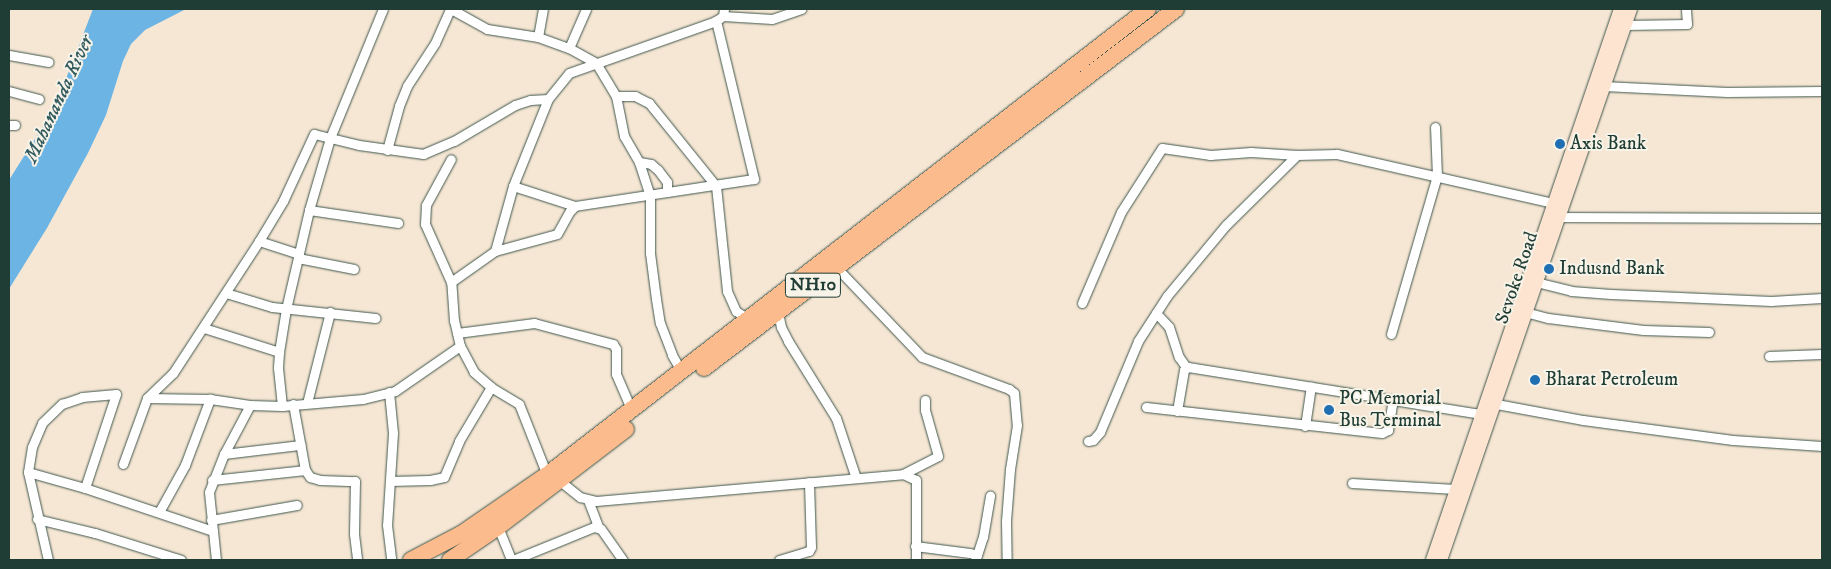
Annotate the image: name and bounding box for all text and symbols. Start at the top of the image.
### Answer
water label: Mahananda River [19,32,99,166]
place label: Axis Bank [1570,133,1646,155]
marker: Axis Bank [1554,138,1566,150]
street label: Sevoke Road [1491,229,1543,327]
place label: Indusnd Bank [1559,258,1665,280]
marker: Indusnd Bank [1543,263,1555,275]
road number: NH10 [784,270,842,300]
place label: Bharat Petroleum [1545,369,1678,391]
marker: Bharat Petroleum [1529,374,1541,386]
place label: PC Memorial Bus Terminal [1339,388,1441,432]
marker: PC Memorial Bus Terminal [1323,404,1335,416]

